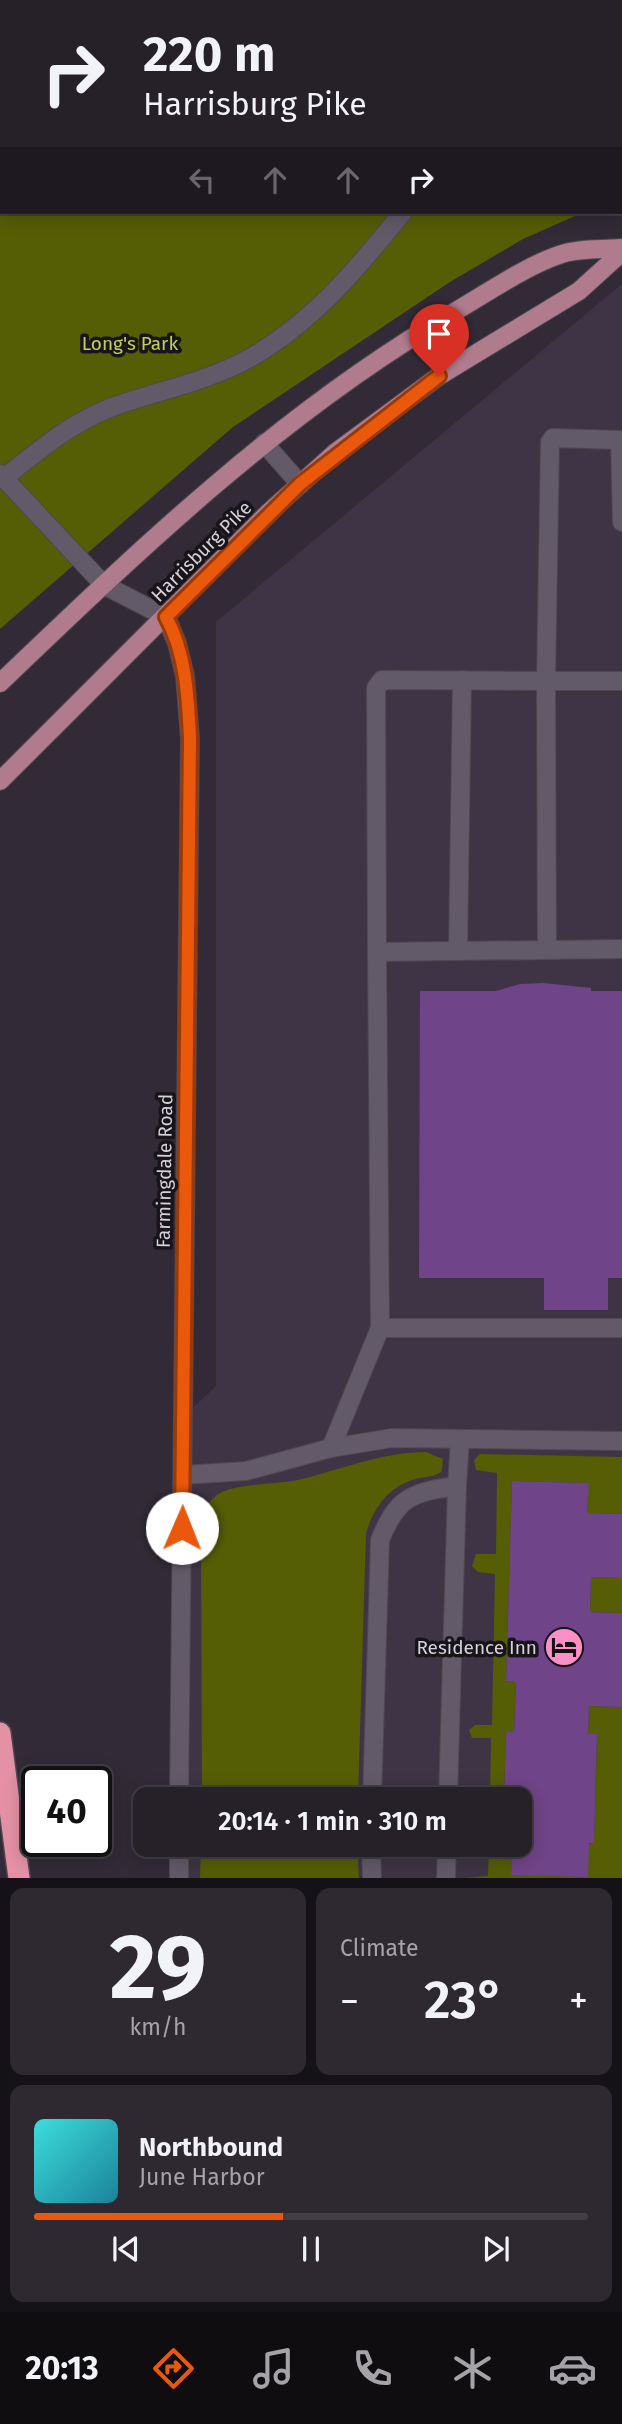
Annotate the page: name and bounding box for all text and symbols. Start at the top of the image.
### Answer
text: 220 m [143,25,275,84]
icon: right [28,28,119,119]
text: Harrisburg Pike [143,85,367,123]
icon: left [183,161,221,199]
icon: ahead [256,161,294,199]
icon: ahead [329,161,367,199]
icon: right [402,161,440,199]
pin [409,304,469,376]
icon: arrive [420,315,458,353]
park label: Long's Park [82,332,178,355]
street label: Harrisburg Pike [146,496,256,606]
street label: Farmingdale Road [152,1094,177,1248]
position arrow [145,1491,219,1565]
hotel icon: Residence Inn [543,1626,585,1668]
place label: Residence Inn [416,1636,537,1659]
speed limit sign: 40 [21,1766,112,1857]
text: 20:14 · 1 min · 310 m [218,1806,447,1837]
text: 29 [109,1913,207,2022]
text: Climate [340,1934,419,1962]
text: 23° [424,1969,504,2032]
text: − [340,1978,359,2024]
text: + [569,1978,588,2024]
text: km/h [130,2013,186,2041]
text: Northbound [139,2132,283,2163]
text: June Harbor [139,2163,265,2191]
icon: previous [107,2230,145,2268]
icon: pause [292,2230,330,2268]
icon: next [477,2230,515,2268]
icon: directions [149,2344,198,2393]
icon: music [249,2344,298,2393]
icon: phone [348,2344,397,2393]
icon: climate [448,2344,497,2393]
icon: car [548,2344,597,2393]
text: 20:13 [25,2349,99,2387]

